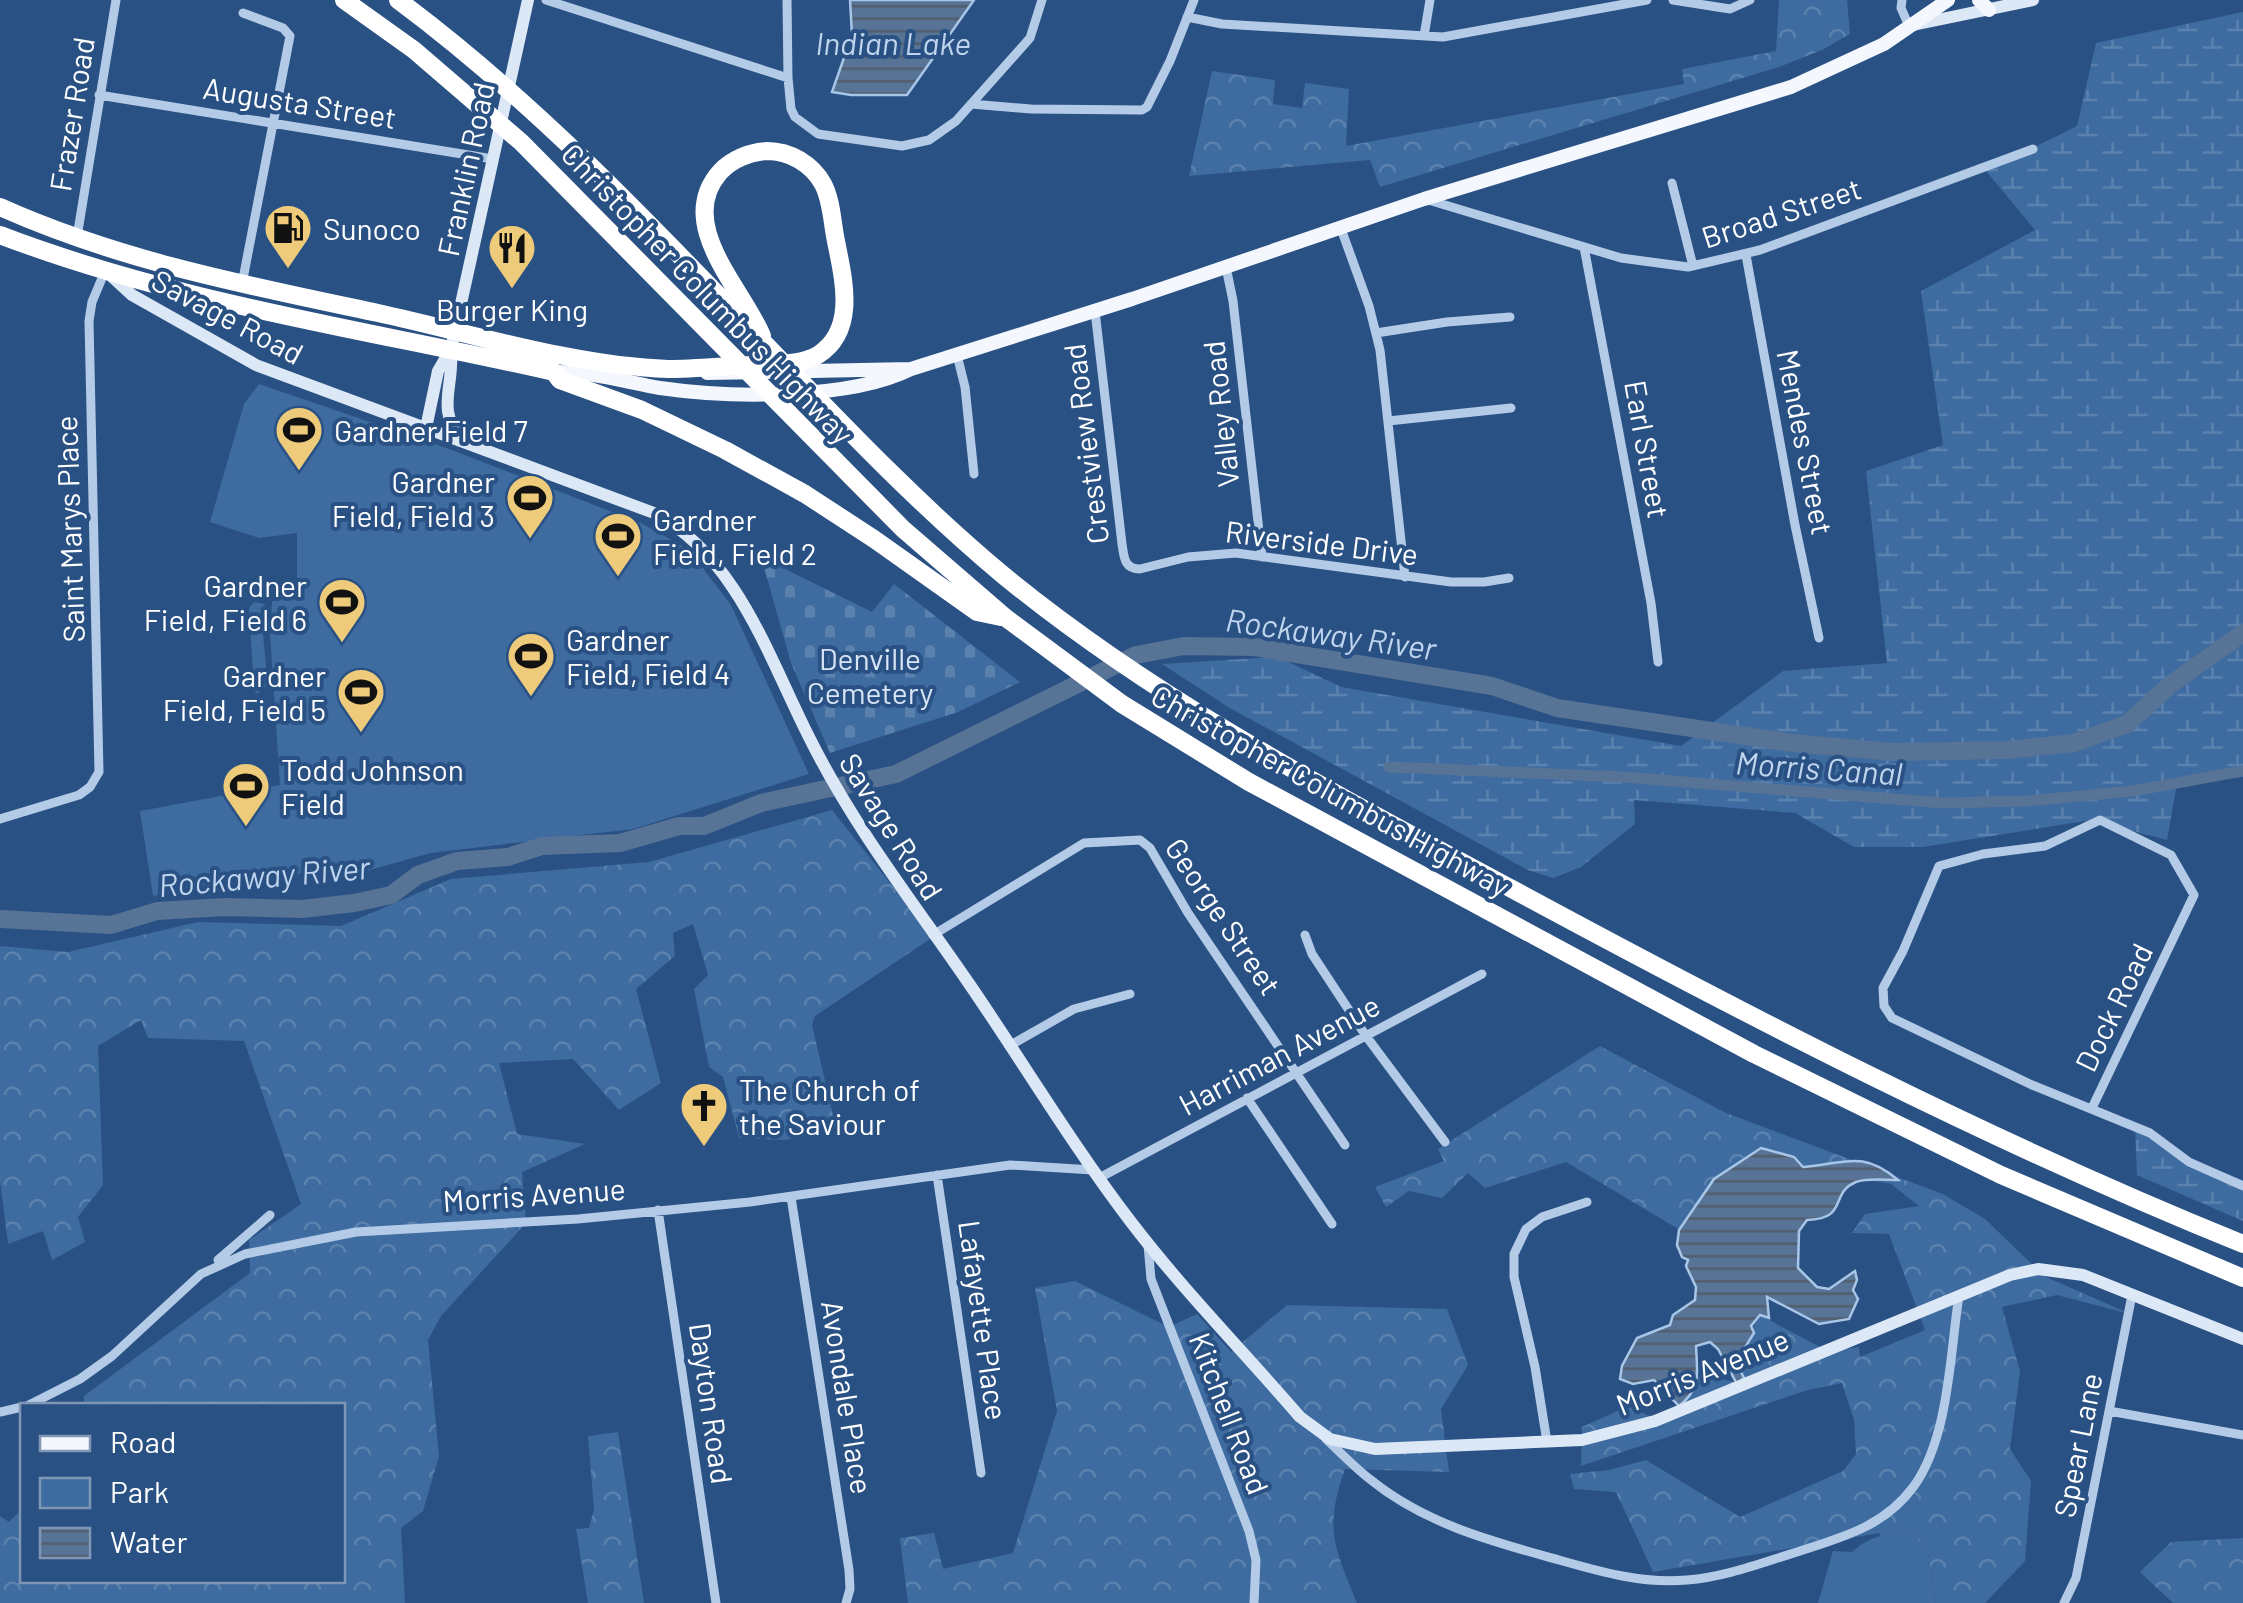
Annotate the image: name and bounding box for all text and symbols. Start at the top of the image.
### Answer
water label: Indian Lake [815,23,971,61]
street label: Frazer Road [41,34,101,194]
street label: Augusta Street [201,69,399,135]
street label: Franklin Road [429,79,501,259]
street label: Christopher Columbus Highway [555,135,861,451]
street label: Broad Street [1697,169,1865,255]
fuel station icon: Sunoco [262,202,314,270]
place label: Sunoco [323,210,421,246]
restaurant icon: Burger King [486,222,538,290]
street label: Savage Road [146,261,310,371]
place label: Burger King [436,291,588,327]
street label: Valley Road [1194,339,1246,489]
street label: Crestview Road [1055,342,1115,546]
street label: Mendes Street [1770,346,1842,538]
street label: Earl Street [1618,377,1678,521]
sports icon: Gardner Field 7 [273,404,325,472]
place label: Gardner Field 7 [334,412,528,448]
street label: Saint Marys Place [47,415,91,643]
place label: Gardner Field, Field 3 [332,463,495,533]
sports icon: Gardner Field, Field 3 [504,472,556,540]
place label: Gardner Field, Field 2 [653,501,817,571]
sports icon: Gardner Field, Field 2 [592,510,644,578]
street label: Riverside Drive [1224,512,1420,572]
place label: Gardner Field, Field 6 [144,567,307,637]
sports icon: Gardner Field, Field 6 [316,576,368,644]
water label: Rockaway River [1223,599,1440,667]
place label: Gardner Field, Field 4 [566,621,730,691]
sports icon: Gardner Field, Field 4 [505,630,557,698]
park label: Denville Cemetery [807,640,933,710]
place label: Gardner Field, Field 5 [163,657,326,727]
sports icon: Gardner Field, Field 5 [335,666,387,734]
street label: Christopher Columbus Highway [1145,676,1517,904]
water label: Morris Canal [1734,742,1904,792]
street label: Savage Road [833,746,951,906]
place label: Todd Johnson Field [281,751,464,821]
sports icon: Todd Johnson Field [220,760,272,828]
street label: George Street [1158,831,1290,1001]
water label: Rockaway River [157,847,373,903]
street label: Dock Road [2067,937,2159,1077]
street label: Harriman Avenue [1173,986,1385,1122]
place label: The Church of the Saviour [739,1071,920,1141]
church icon: The Church of the Saviour [678,1080,730,1148]
street label: Morris Avenue [441,1170,627,1218]
street label: Lafayette Place [952,1218,1016,1422]
street label: Avondale Place [815,1298,881,1496]
street label: Dayton Road [683,1320,741,1486]
street label: Morris Avenue [1610,1320,1794,1422]
street label: Kitchell Road [1183,1327,1277,1499]
street label: Spear Lane [2045,1370,2109,1520]
legend [20,1403,345,1583]
text: Road [110,1423,176,1459]
text: Park [110,1473,169,1509]
text: Water [110,1523,188,1559]

